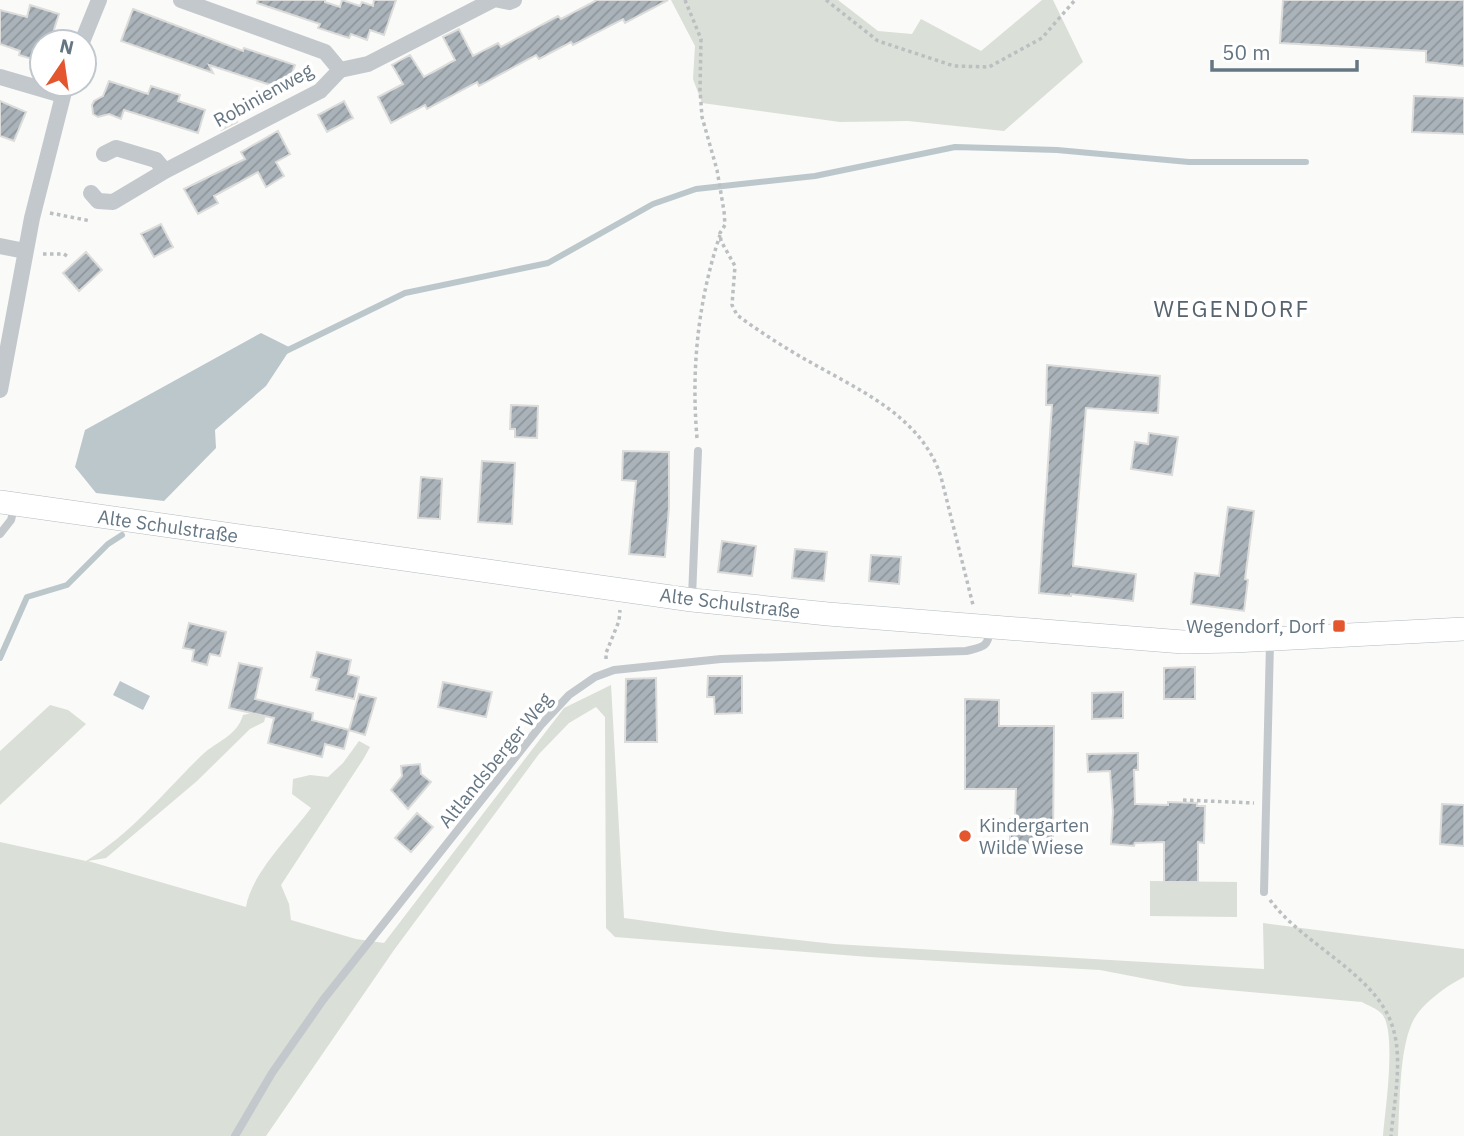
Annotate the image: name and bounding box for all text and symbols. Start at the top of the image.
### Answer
north arrow [28,28,98,98]
scale bar [1212,28,1357,72]
text: N [57,33,76,60]
text: 50 m [1222,38,1271,66]
street label: Robinienweg [209,58,317,132]
district label: WEGENDORF [1154,293,1310,323]
street label: Alte Schulstraße [96,504,240,548]
street label: Alte Schulstraße [658,582,802,624]
place label: Wegendorf, Dorf [1186,614,1325,638]
marker: Wegendorf, Dorf [1331,618,1347,634]
street label: Altlandsberger Weg [433,687,557,833]
place label: Kindergarten Wilde Wiese [979,813,1090,859]
marker: Kindergarten Wilde Wiese [957,828,973,844]

